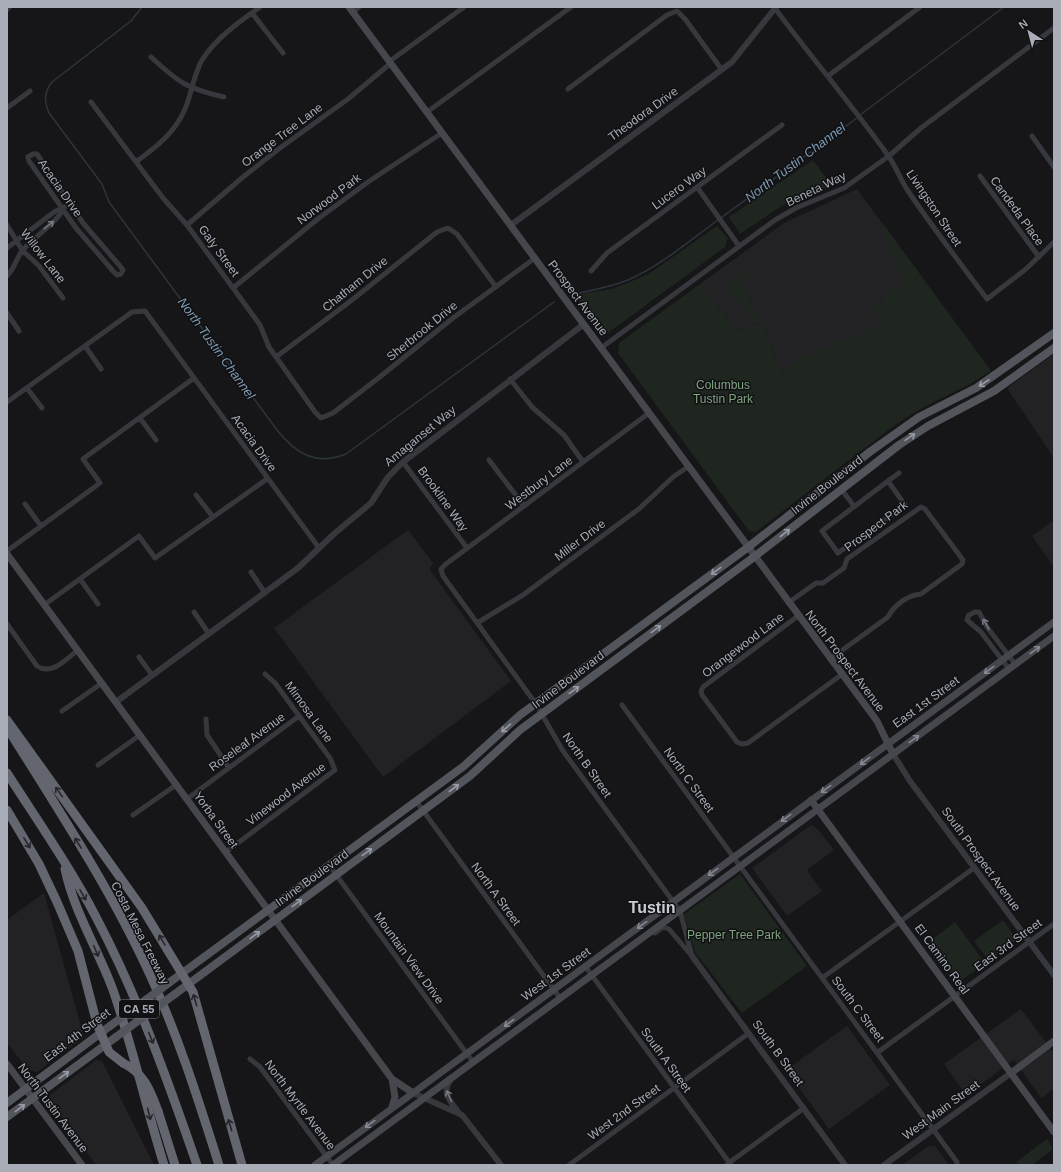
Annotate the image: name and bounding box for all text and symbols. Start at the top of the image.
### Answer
north arrow [1009,12,1049,52]
text: N [1016,17,1030,31]
street label: Theodora Drive [605,84,681,144]
street label: Orange Tree Lane [239,100,325,170]
water label: North Tustin Channel [742,119,849,205]
street label: Acacia Drive [35,156,85,220]
street label: Lucero Way [649,164,709,212]
street label: Livingston Street [903,167,965,250]
street label: Beneta Way [784,168,848,210]
street label: Norwood Park [294,170,364,227]
street label: Candeda Place [987,174,1047,249]
one-way arrow [43,221,54,229]
street label: Galy Street [196,223,243,280]
street label: Willow Lane [18,226,69,286]
street label: Chatham Drive [319,253,391,315]
street label: Prospect Avenue [545,258,611,339]
water label: North Tustin Channel [175,295,259,403]
street label: Sherbrook Drive [384,298,460,364]
park label: Columbus Tustin Park [693,378,754,406]
one-way arrow [979,379,990,387]
street label: Amaganset Way [382,403,458,469]
street label: Acacia Drive [229,412,280,475]
one-way arrow [905,433,916,441]
street label: Westbury Lane [503,453,576,513]
street label: Irvine Boulevard [789,453,865,517]
street label: Brookline Way [415,464,471,534]
street label: Prospect Park [842,497,911,554]
street label: Miller Drive [552,516,608,564]
one-way arrow [779,529,790,537]
one-way arrow [710,567,721,575]
street label: North Prospect Avenue [802,608,888,715]
street label: Orangewood Lane [699,610,787,680]
one-way arrow [981,618,989,630]
one-way arrow [651,625,662,633]
one-way arrow [1029,646,1040,654]
street label: Irvine Boulevard [529,648,607,712]
one-way arrow [983,666,994,674]
street label: East 1st Street [890,673,962,731]
street label: Mimosa Lane [282,679,336,746]
one-way arrow [568,686,579,694]
street label: Roseleaf Avenue [206,710,288,774]
one-way arrow [500,723,511,732]
street label: North B Street [559,730,615,801]
one-way arrow [909,734,920,743]
street label: North C Street [661,745,718,816]
one-way arrow [859,757,870,765]
street label: Vinewood Avenue [244,759,329,828]
one-way arrow [448,784,459,792]
one-way arrow [821,785,832,794]
one-way arrow [55,787,63,798]
street label: Yorba Street [191,789,242,851]
street label: South Prospect Avenue [939,804,1024,914]
one-way arrow [781,814,792,823]
one-way arrow [23,837,31,849]
one-way arrow [74,837,82,849]
street label: Irvine Boulevard [273,847,351,909]
one-way arrow [361,848,372,856]
street label: North A Street [468,860,524,929]
one-way arrow [708,868,719,876]
street label: Costa Mesa Freeway [108,879,172,987]
one-way arrow [80,889,88,901]
one-way arrow [291,899,302,908]
district label: Tustin [629,899,675,916]
street label: Mountain View Drive [371,909,447,1007]
street label: East 3rd Street [972,915,1045,974]
one-way arrow [636,921,647,929]
street label: El Camino Real [912,921,972,997]
park label: Pepper Tree Park [687,928,782,942]
one-way arrow [249,930,260,939]
one-way arrow [158,935,166,946]
one-way arrow [92,944,100,956]
street label: West 1st Street [519,944,594,1004]
street label: South C Street [829,973,888,1045]
one-way arrow [191,994,198,1007]
road number: CA 55 [119,1000,159,1018]
street label: East 4th Street [41,1005,113,1064]
street label: South B Street [749,1017,807,1089]
one-way arrow [503,1018,514,1027]
street label: South A Street [638,1025,695,1096]
one-way arrow [147,1032,155,1044]
street label: North Myrtle Avenue [262,1057,338,1153]
street label: North Tustin Avenue [15,1061,91,1156]
one-way arrow [58,1071,69,1079]
street label: West Main Street [900,1077,983,1143]
street label: West 2nd Street [585,1081,663,1143]
one-way arrow [444,1090,452,1102]
one-way arrow [14,1104,25,1112]
one-way arrow [146,1107,153,1120]
one-way arrow [226,1119,233,1132]
one-way arrow [365,1120,376,1128]

